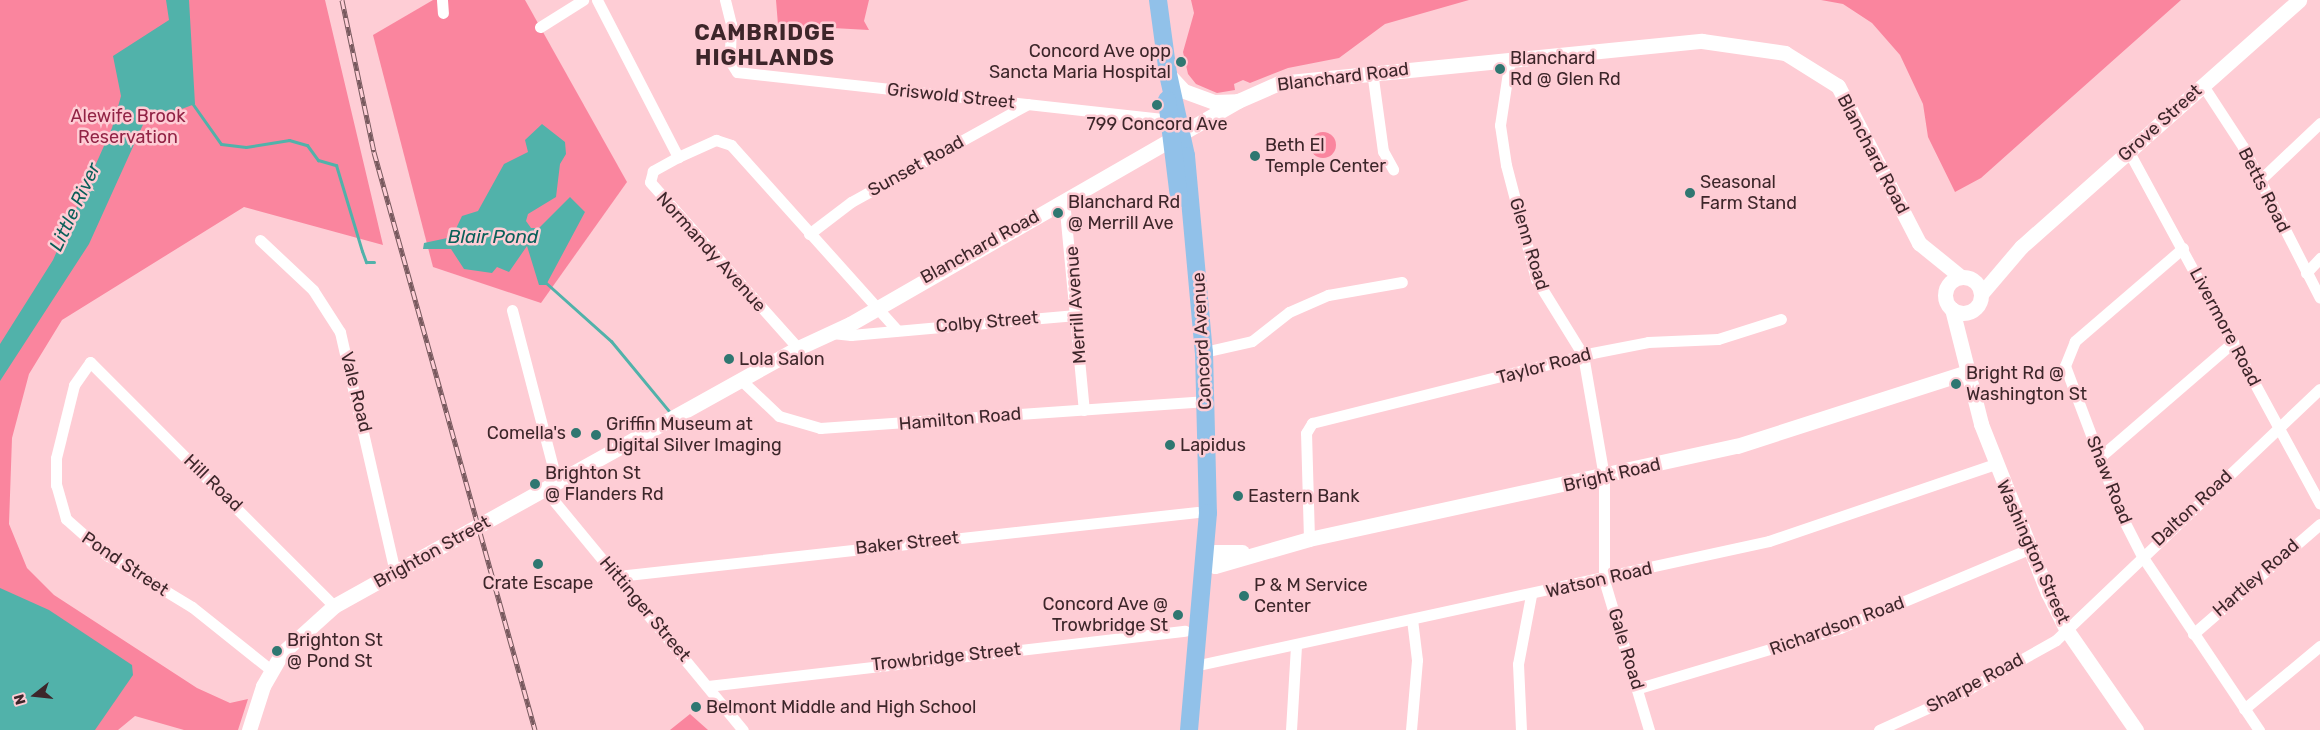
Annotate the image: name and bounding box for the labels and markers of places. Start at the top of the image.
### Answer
place label: Concord Ave opp Sancta Maria Hospital [989,41,1171,84]
place label: Blanchard Rd @ Glen Rd [1510,48,1621,90]
marker: Concord Ave opp Sancta Maria Hospital [1175,56,1187,68]
marker: Blanchard Rd @ Glen Rd [1494,63,1506,75]
marker: 799 Concord Ave [1151,99,1163,111]
place label: 799 Concord Ave [1086,113,1228,135]
place label: Beth El Temple Center [1265,135,1386,178]
marker: Beth El Temple Center [1249,150,1261,162]
place label: Seasonal Farm Stand [1700,172,1797,214]
marker: Seasonal Farm Stand [1684,187,1696,199]
place label: Blanchard Rd @ Merrill Ave [1068,192,1180,234]
marker: Blanchard Rd @ Merrill Ave [1052,207,1064,219]
place label: Lola Salon [739,348,825,370]
marker: Lola Salon [723,353,735,365]
place label: Bright Rd @ Washington St [1966,363,2087,406]
marker: Bright Rd @ Washington St [1950,378,1962,390]
place label: Griffin Museum at Digital Silver Imaging [606,414,782,456]
place label: Comella's [487,422,566,444]
marker: Comella's [570,427,582,439]
marker: Griffin Museum at Digital Silver Imaging [590,429,602,441]
place label: Lapidus [1180,434,1246,456]
marker: Lapidus [1164,439,1176,451]
place label: Brighton St @ Flanders Rd [545,463,664,506]
marker: Brighton St @ Flanders Rd [529,478,541,490]
place label: Eastern Bank [1248,485,1359,507]
marker: Eastern Bank [1232,490,1244,502]
marker: Crate Escape [532,558,544,570]
place label: Crate Escape [483,572,593,594]
place label: P & M Service Center [1254,575,1368,618]
marker: P & M Service Center [1238,590,1250,602]
place label: Concord Ave @ Trowbridge St [1042,594,1168,636]
marker: Concord Ave @ Trowbridge St [1172,609,1184,621]
place label: Brighton St @ Pond St [287,630,383,672]
marker: Brighton St @ Pond St [271,645,283,657]
place label: Belmont Middle and High School [706,696,976,718]
marker: Belmont Middle and High School [690,701,702,713]

